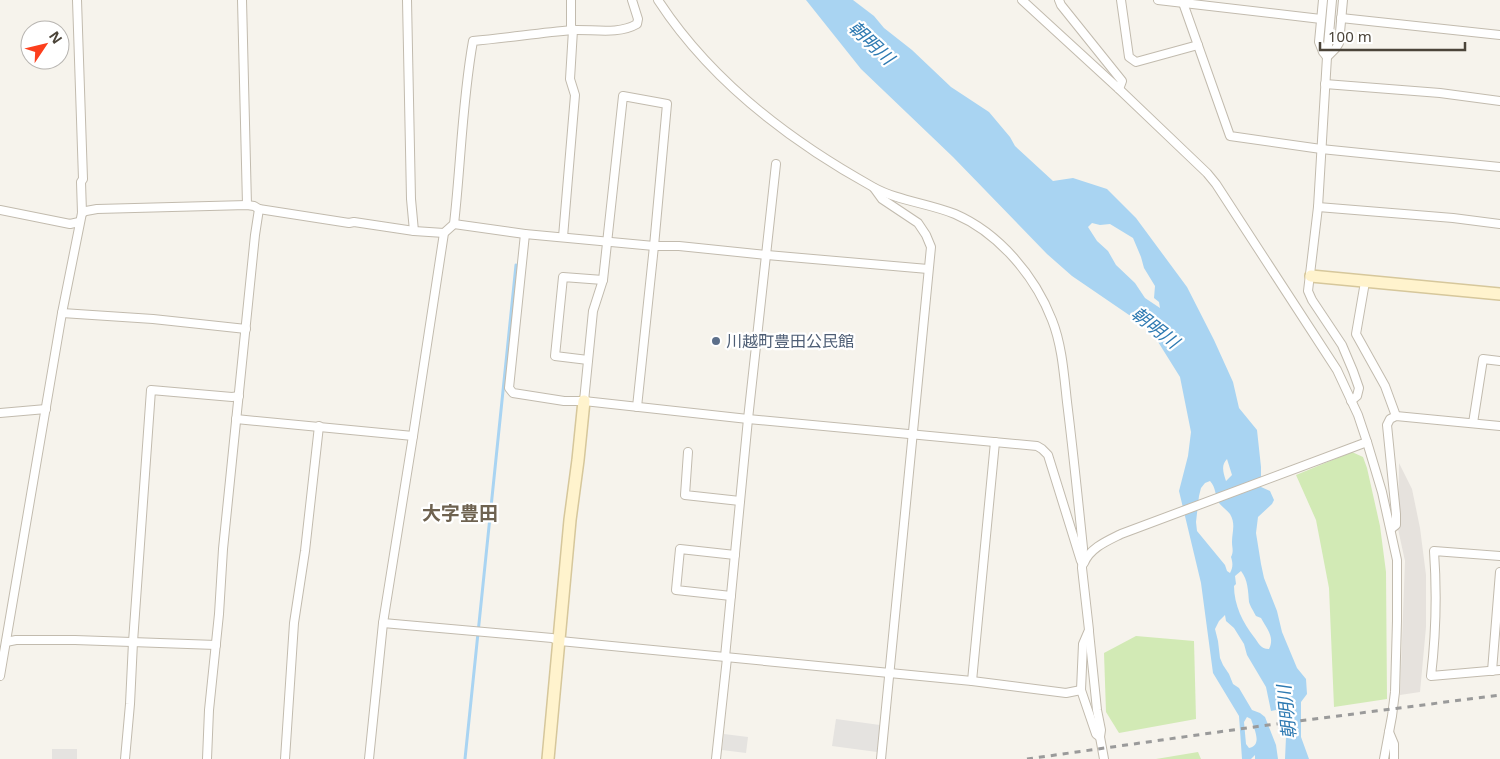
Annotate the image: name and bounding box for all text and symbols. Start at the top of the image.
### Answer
water label: 朝明川 [844,15,901,71]
north arrow [20,20,70,70]
scale bar [1320,20,1465,52]
text: 100 m [1328,26,1372,46]
text: N [45,27,67,47]
water label: 朝明川 [1127,301,1186,355]
place label: 川越町豊田公民館 [726,330,854,352]
marker: 川越町豊田公民館 [710,335,722,347]
district label: 大字豊田 [422,500,498,526]
water label: 朝明川 [1271,682,1301,740]

